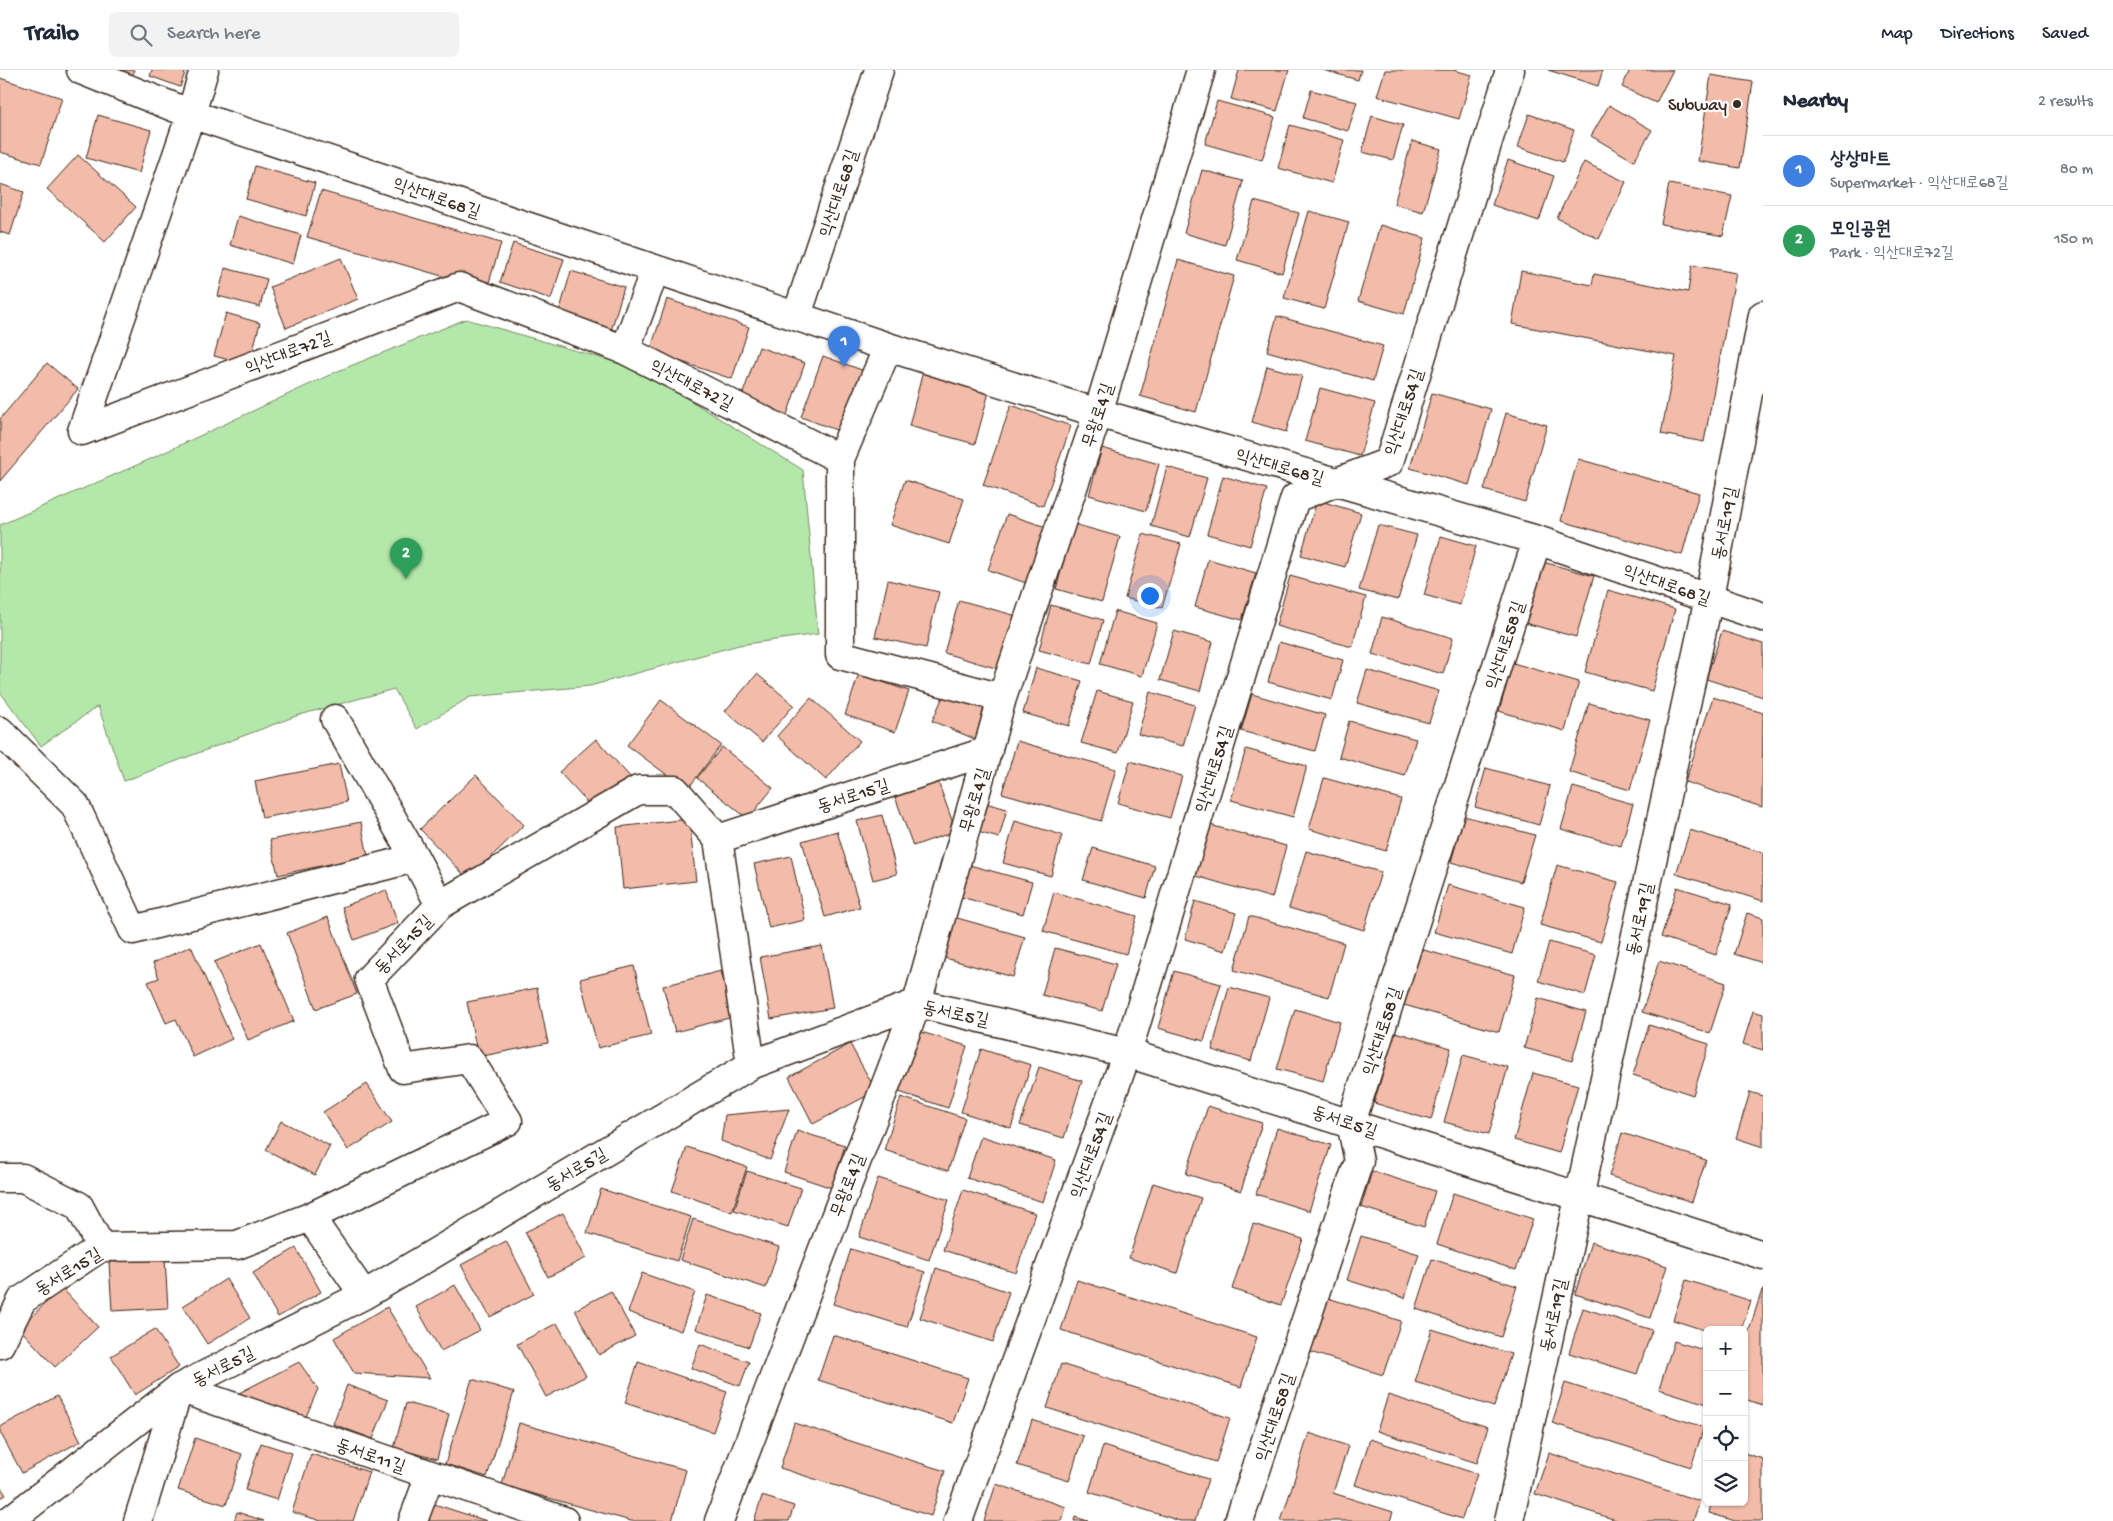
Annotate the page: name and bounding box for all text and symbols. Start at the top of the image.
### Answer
search box [109,12,459,57]
text: Trailo [25,20,79,49]
icon: search [127,21,155,49]
text: Search here [167,23,261,46]
text: Map [1881,24,1913,45]
text: Directions [1941,24,2014,45]
text: Saved [2042,24,2088,45]
text: Nearby [1783,90,1848,115]
text: 2 results [2038,93,2093,112]
place label: Subway [1668,96,1727,117]
marker: Subway [1731,98,1743,110]
street label: 익산대로68길 [816,147,865,240]
text: 상상마트 [1830,149,1891,172]
text: 1 [1796,161,1802,180]
text: 80 m [2060,161,2093,180]
street label: 익산대로68길 [390,175,483,224]
text: Supermarket · 익산대로68길 [1830,175,2008,194]
text: 모인공원 [1830,219,1891,242]
text: 2 [1795,231,1803,250]
text: 150 m [2054,231,2093,250]
text: Park · 익산대로72길 [1830,245,1954,264]
pin: 1 [828,326,860,367]
street label: 익산대로72길 [243,328,335,380]
street label: 익산대로72길 [646,356,736,416]
street label: 익산대로54길 [1381,366,1429,459]
street label: 무왕로4길 [1079,380,1120,451]
street label: 익산대로68길 [1232,446,1327,491]
street label: 동서로19길 [1709,485,1744,562]
pin: 2 [390,538,422,579]
street label: 익산대로68길 [1620,562,1713,611]
your location [1137,583,1163,609]
street label: 익산대로58길 [1482,598,1531,693]
street label: 익산대로54길 [1192,723,1239,816]
street label: 무왕로4길 [957,765,996,836]
street label: 동서로15길 [815,776,893,819]
street label: 동서로19길 [1623,881,1660,958]
street label: 동서로15길 [371,911,439,980]
street label: 익산대로58길 [1359,984,1408,1079]
street label: 동서로5길 [920,998,991,1033]
street label: 동서로5길 [1309,1103,1380,1144]
street label: 익산대로54길 [1067,1109,1118,1202]
street label: 동서로5길 [543,1145,612,1198]
street label: 무왕로4길 [828,1151,871,1221]
street label: 동서로15길 [32,1244,107,1302]
street label: 동서로19길 [1537,1277,1574,1354]
map controls [1703,1326,1748,1506]
button: + [1703,1326,1748,1371]
street label: 동서로5길 [189,1343,259,1393]
street label: 익산대로58길 [1252,1370,1301,1465]
button: − [1703,1371,1748,1416]
button: locate [1703,1416,1748,1461]
street label: 동서로11길 [332,1436,408,1479]
button: layers [1703,1461,1748,1506]

